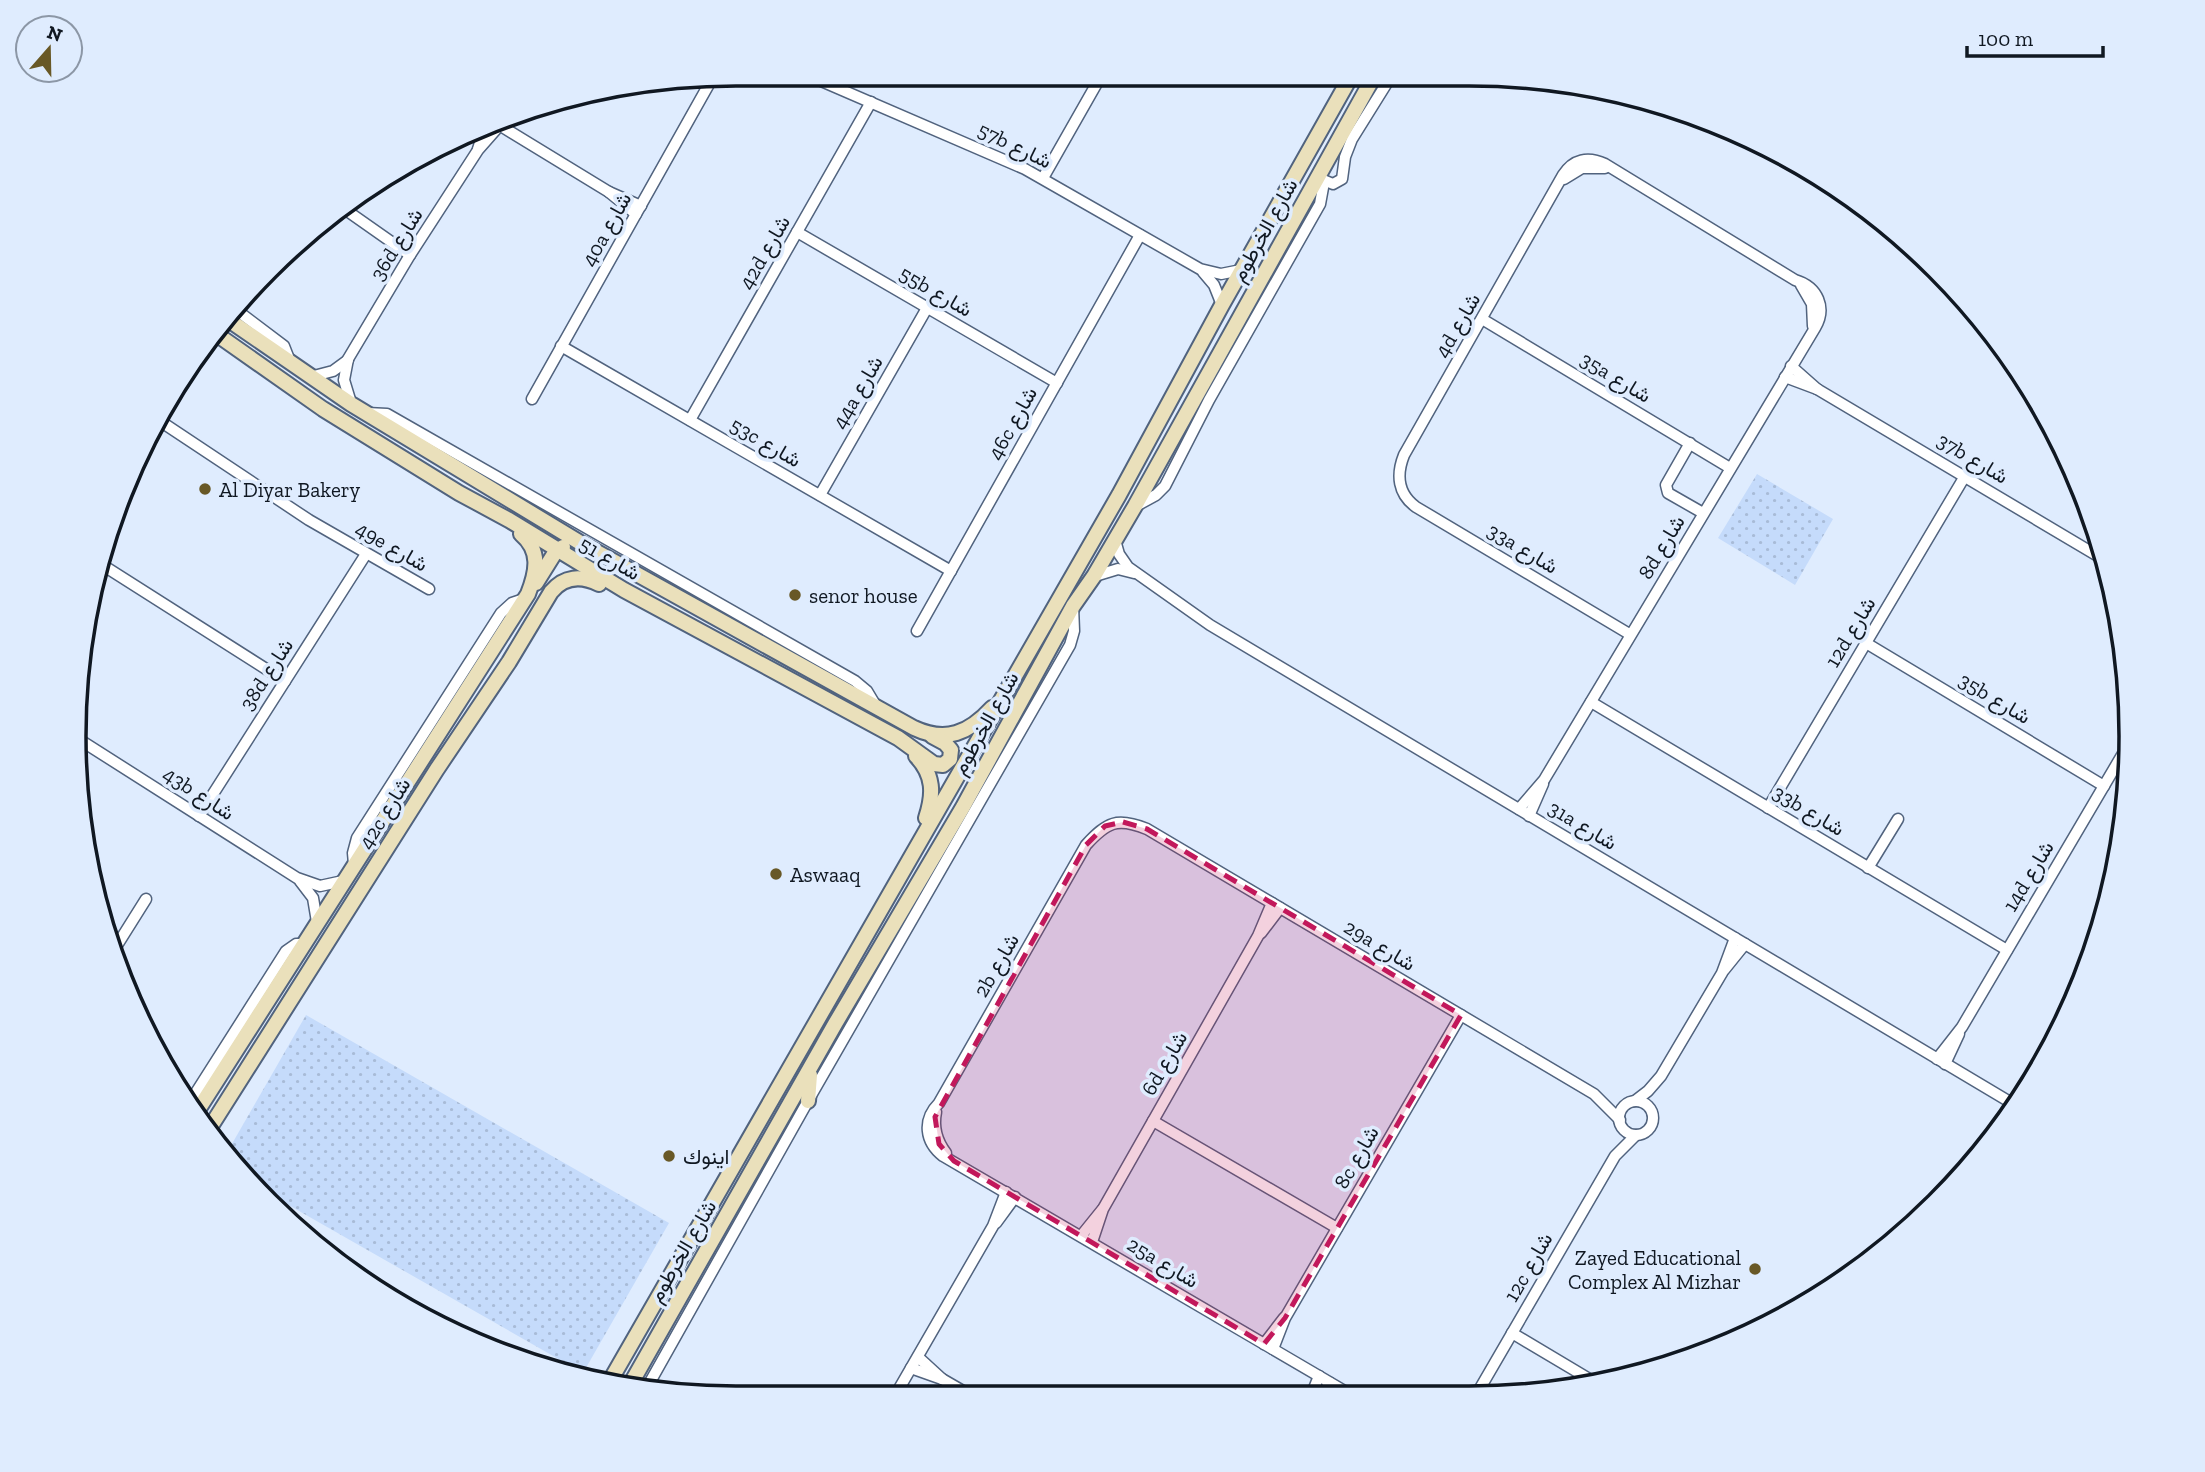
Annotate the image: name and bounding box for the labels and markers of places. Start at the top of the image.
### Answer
place label: Al Diyar Bakery [219,477,361,502]
marker: Al Diyar Bakery [197,481,213,497]
place label: senor house [809,583,918,608]
marker: senor house [787,587,803,603]
place label: Aswaaq [790,862,861,887]
marker: Aswaaq [768,866,784,882]
place label: اينوك [683,1144,729,1170]
marker: اينوك [661,1148,677,1164]
place label: Zayed Educational Complex Al Mizhar [1568,1245,1741,1294]
marker: Zayed Educational Complex Al Mizhar [1747,1261,1763,1277]

